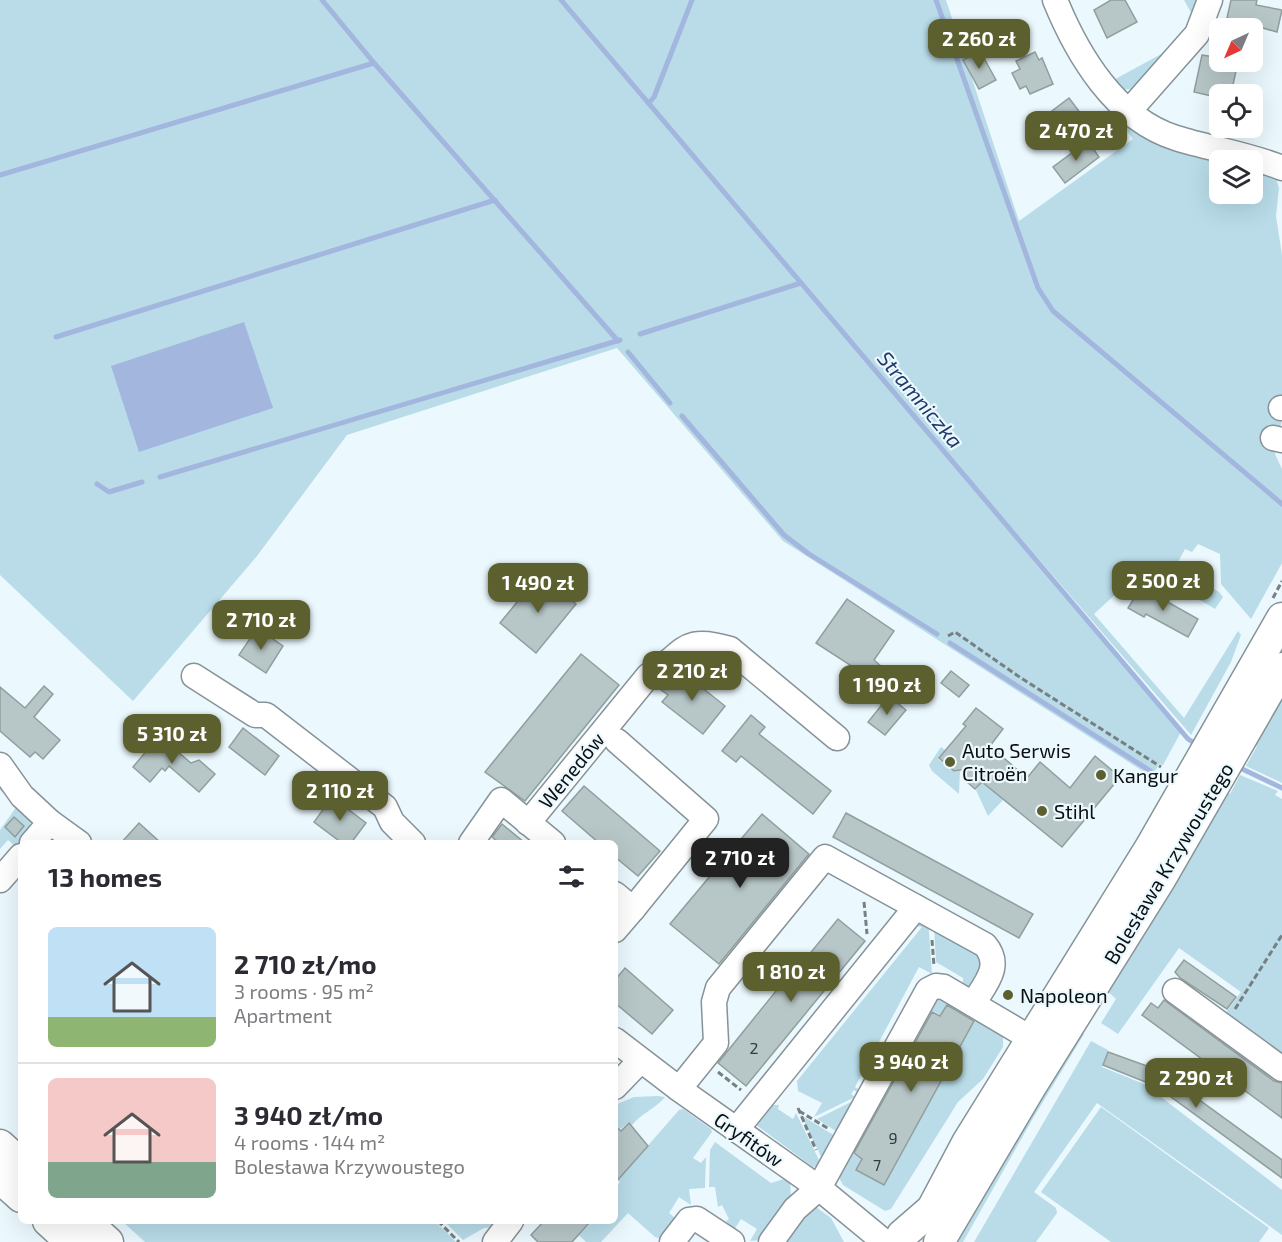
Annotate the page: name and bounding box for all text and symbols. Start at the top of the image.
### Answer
north arrow [1209,18,1263,72]
map controls [1209,18,1263,204]
pin: 2 260 zł [917,19,1041,70]
text: 2 260 zł [942,26,1016,50]
button: locate [1209,84,1263,138]
pin: 2 470 zł [1014,111,1138,162]
text: 2 470 zł [1039,118,1113,142]
button: layers [1209,150,1263,204]
water label: Stramniczka [873,345,969,453]
pin: 2 500 zł [1101,561,1225,612]
pin: 1 490 zł [476,563,600,614]
text: 2 500 zł [1126,568,1200,592]
text: 1 490 zł [502,570,574,594]
pin: 2 710 zł [199,600,323,651]
text: 2 710 zł [226,607,296,631]
pin: 2 210 zł [630,651,754,702]
text: 2 210 zł [657,658,727,682]
pin: 1 190 zł [825,665,949,716]
text: 1 190 zł [853,672,921,696]
pin: 5 310 zł [110,714,234,765]
text: 5 310 zł [137,721,207,745]
street label: Wenedów [533,727,609,813]
place label: Auto Serwis Citroën [962,738,1071,785]
marker: Auto Serwis Citroën [943,755,957,769]
street label: Bolesława Krzywoustego [1098,758,1238,968]
place label: Kangur [1113,763,1178,787]
marker: Kangur [1094,768,1108,782]
pin: 2 110 zł [278,771,402,822]
text: 2 110 zł [306,778,374,802]
place label: Stihl [1054,799,1095,823]
marker: Stihl [1035,804,1049,818]
pin: 2 710 zł [678,838,802,889]
text: 2 710 zł [705,845,775,869]
icon: filters [555,860,588,893]
text: 13 homes [48,861,162,892]
text: 2 710 zł/mo [234,948,377,979]
icon: home [96,951,168,1023]
pin: 1 810 zł [729,952,853,1003]
text: 1 810 zł [757,959,825,983]
text: 3 rooms · 95 m² [234,979,374,1003]
place label: Napoleon [1020,983,1108,1007]
marker: Napoleon [1001,988,1015,1002]
text: Apartment [234,1003,332,1027]
house number: 2 [750,1038,759,1057]
pin: 3 940 zł [849,1042,973,1093]
text: 3 940 zł [874,1049,948,1073]
pin: 2 290 zł [1134,1058,1258,1109]
text: 2 290 zł [1159,1065,1233,1089]
text: 3 940 zł/mo [234,1099,383,1130]
icon: home [96,1102,168,1174]
street label: Gryfitów [710,1107,788,1171]
house number: 9 [888,1128,898,1147]
text: 4 rooms · 144 m² [234,1130,385,1154]
text: Bolesława Krzywoustego [234,1154,465,1178]
house number: 7 [873,1155,881,1174]

